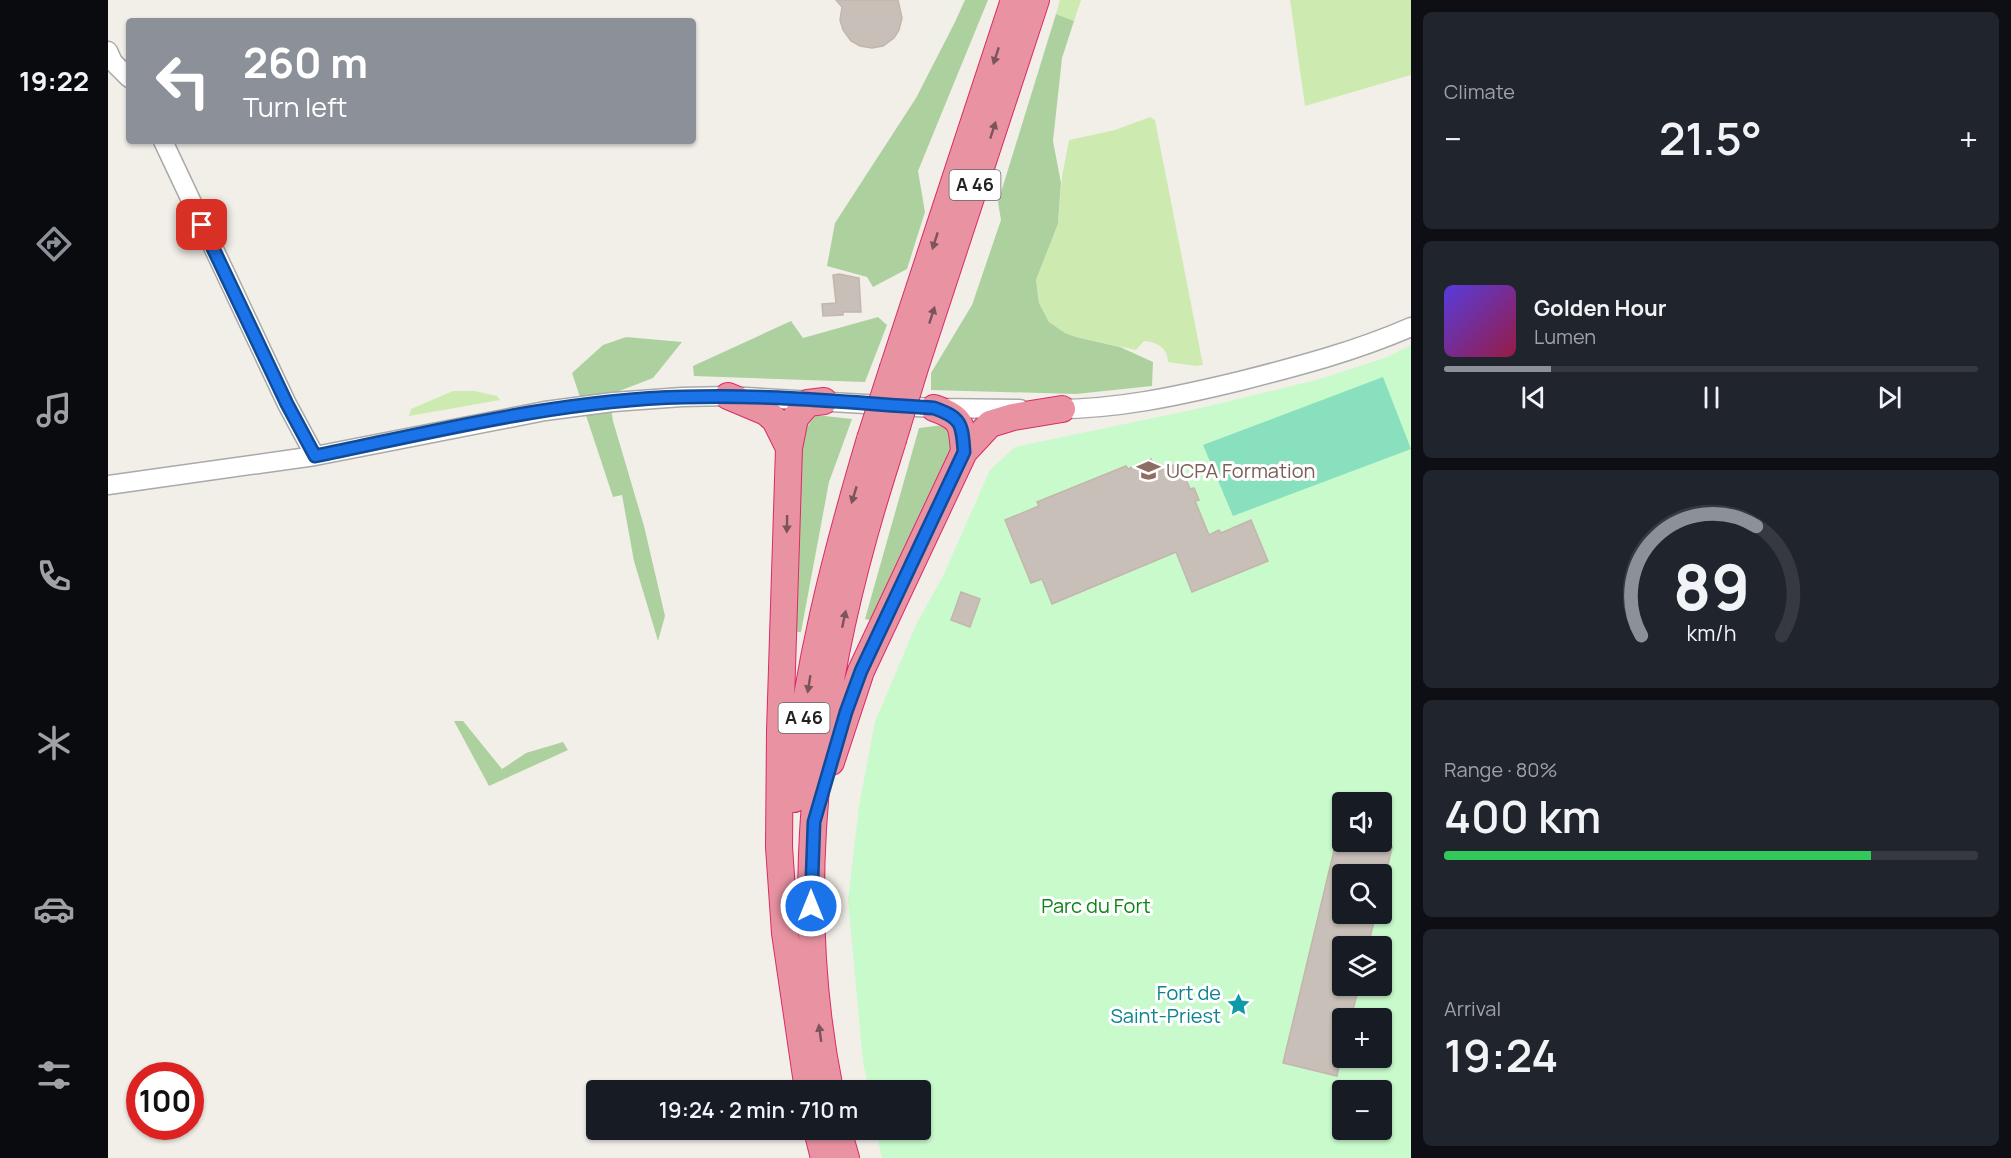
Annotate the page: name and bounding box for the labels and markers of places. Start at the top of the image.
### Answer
pin [176,199,227,250]
place label: UCPA Formation [1166,457,1315,484]
school or university icon: UCPA Formation [1135,458,1161,484]
place label: Fort de Saint-Priest [1110,979,1221,1029]
place icon: Fort de Saint-Priest [1226,991,1252,1017]

